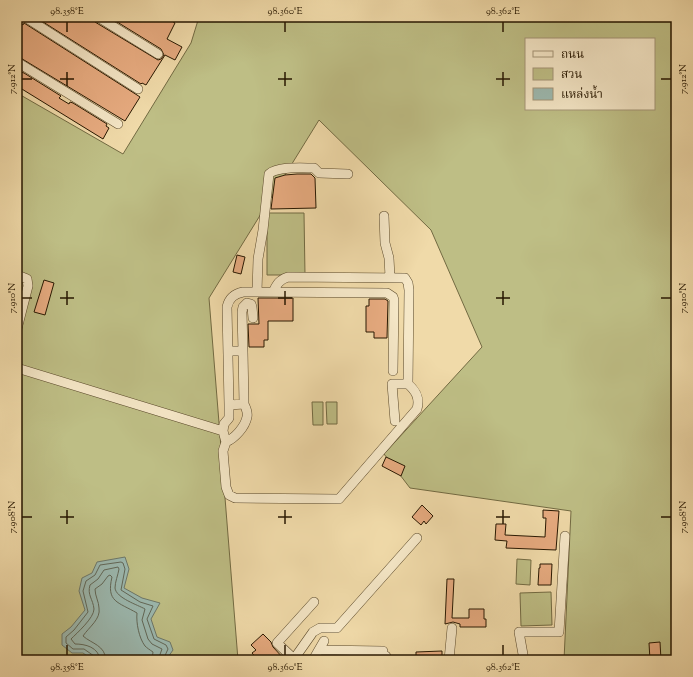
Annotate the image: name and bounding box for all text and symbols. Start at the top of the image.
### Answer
text: 98.358°E [50,4,84,19]
text: 98.360°E [268,4,302,19]
text: 98.362°E [486,4,520,19]
legend [525,38,655,110]
text: ถนน [561,46,584,64]
text: 7.912°N [5,64,20,94]
text: 7.912°N [676,64,691,94]
text: สวน [561,66,583,84]
text: แหล่งน้ำ [561,85,603,104]
text: 7.910°N [5,283,20,313]
text: 7.910°N [676,283,691,313]
text: 7.908°N [5,501,20,533]
text: 7.908°N [676,501,691,533]
text: 98.358°E [50,660,84,675]
text: 98.360°E [268,660,302,675]
text: 98.362°E [486,660,520,675]

